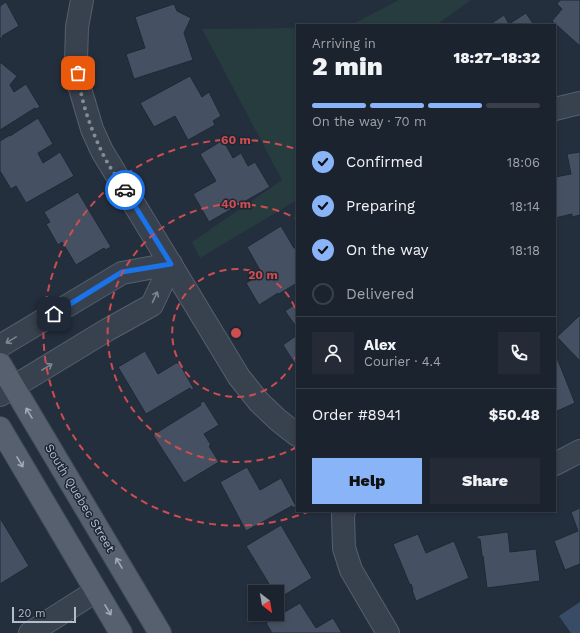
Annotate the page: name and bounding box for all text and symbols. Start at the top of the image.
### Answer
text: Arriving in [312,36,376,51]
text: 18:27–18:32 [453,49,540,67]
text: 2 min [312,51,383,81]
pin [61,56,95,90]
icon: bag [67,62,89,84]
text: On the way · 70 m [312,114,426,129]
text: 60 m [221,133,251,147]
icon: check [312,151,334,173]
text: Confirmed [346,153,423,171]
text: 18:06 [507,155,540,170]
courier [105,170,145,210]
icon: car [114,179,136,201]
icon: check [312,195,334,217]
text: 40 m [221,197,251,211]
text: Preparing [346,197,415,215]
text: 18:14 [510,199,540,214]
icon: check [312,239,334,261]
text: On the way [346,241,428,259]
text: 18:18 [510,243,540,258]
text: 20 m [248,268,278,282]
text: Delivered [346,285,414,303]
one-way arrow [152,292,160,304]
pin [37,297,71,331]
icon: home [43,303,65,325]
centre of rings [229,326,243,340]
button: person [312,332,354,374]
button: phone [498,332,540,374]
one-way arrow [5,336,17,344]
text: Alex [364,336,396,354]
text: Courier · 4.4 [364,354,441,369]
one-way arrow [41,362,53,370]
text: Order #8941 [312,406,401,424]
text: $50.48 [489,406,540,424]
one-way arrow [25,407,33,419]
street label: South Quebec Street [42,441,118,555]
one-way arrow [16,456,24,468]
button: Help [312,458,422,504]
button: Share [430,458,540,504]
one-way arrow [114,557,122,569]
north arrow [248,585,284,621]
map controls [248,585,284,621]
one-way arrow [104,604,112,616]
scale bar [12,605,76,624]
text: 20 m [18,607,46,620]

